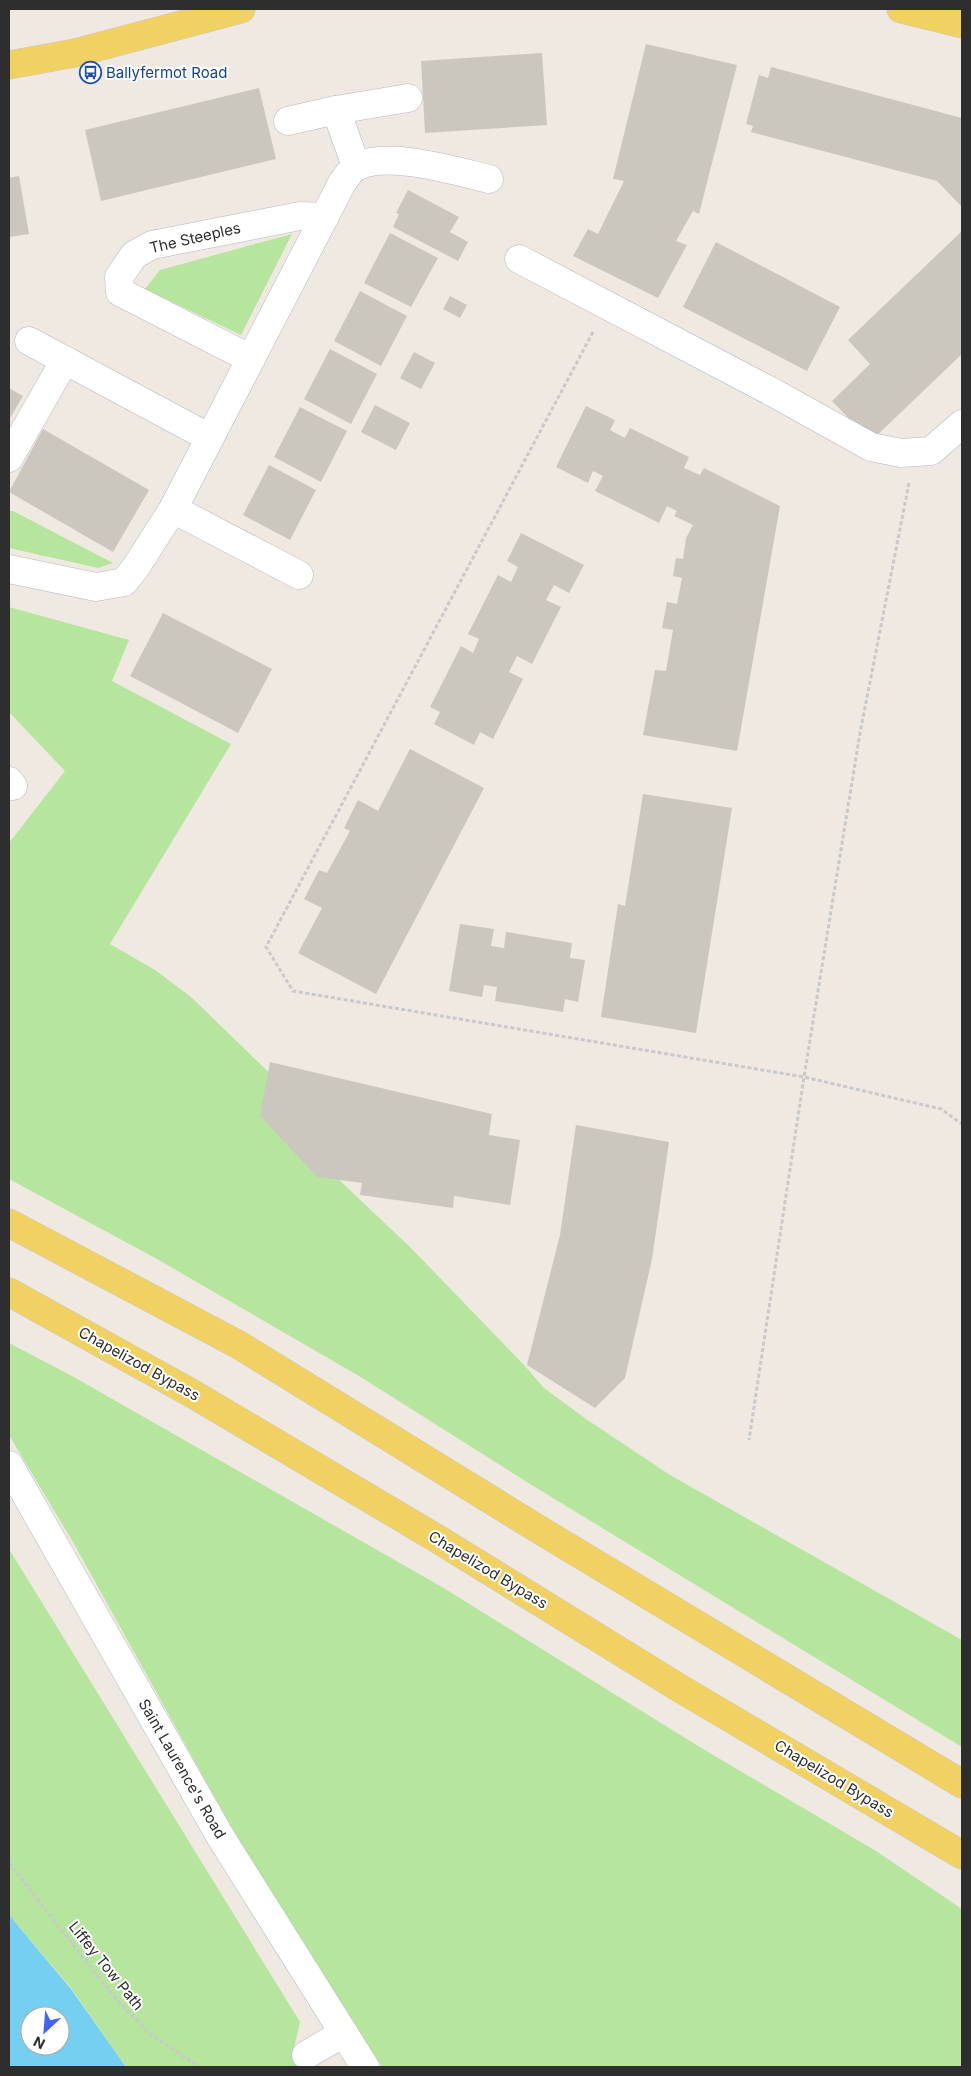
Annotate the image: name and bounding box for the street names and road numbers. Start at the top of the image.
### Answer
street label: The Steeples [148,218,242,257]
street label: Chapelizod Bypass [75,1322,203,1405]
street label: Chapelizod Bypass [425,1526,551,1613]
street label: Saint Laurence's Road [135,1695,230,1842]
street label: Chapelizod Bypass [771,1735,897,1822]
street label: Liffey Tow Path [65,1917,148,2014]

